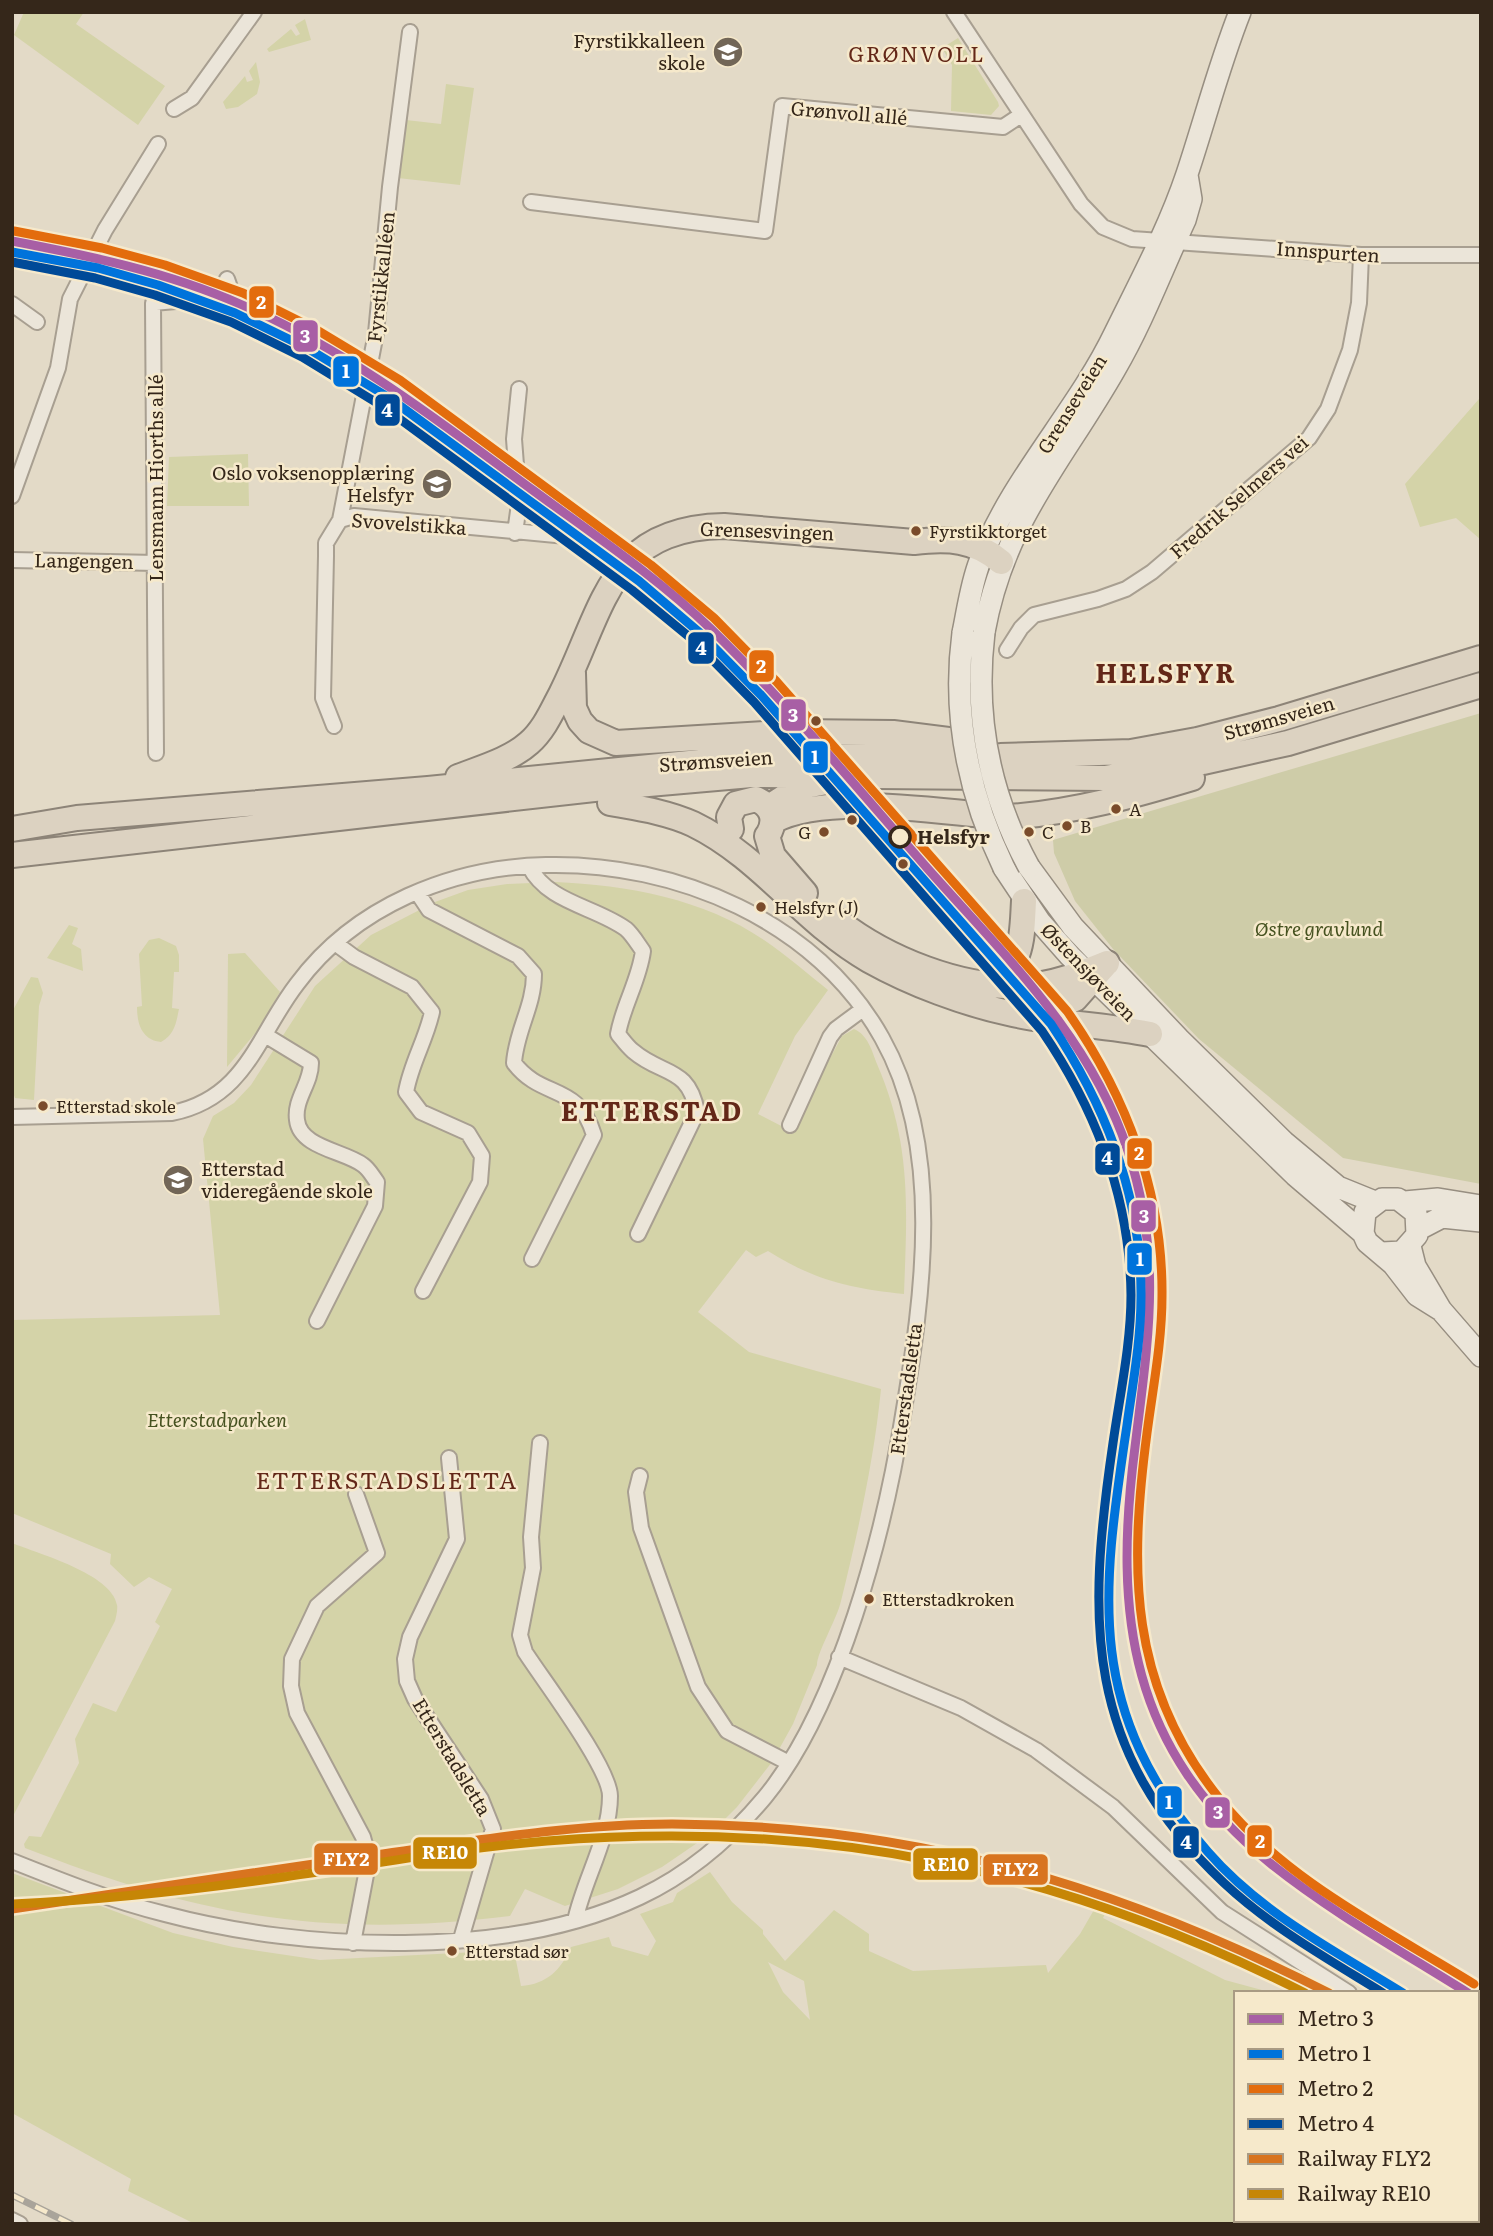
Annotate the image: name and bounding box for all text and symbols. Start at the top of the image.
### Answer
place label: Fyrstikkalleen skole [573,26,705,76]
school or university icon: Fyrstikkalleen skole [711,35,745,69]
district label: GRØNVOLL [848,37,986,68]
street label: Grønvoll allé [790,93,909,131]
street label: Fyrstikkalléen [359,210,401,344]
street label: Innspurten [1275,233,1381,269]
line badge: 2 [248,285,275,319]
text: 2 [256,287,266,315]
line badge: 3 [292,319,319,353]
text: 3 [300,321,310,349]
street label: Grenseveien [1029,348,1113,459]
line badge: 1 [332,355,360,388]
text: 1 [342,356,350,384]
street label: Lensmann Hiorths allé [141,374,169,582]
line badge: 4 [374,393,401,427]
text: 4 [381,395,393,423]
street label: Fredrik Selmers vei [1163,428,1314,564]
place label: Oslo voksenopplæring Helsfyr [212,458,414,508]
school or university icon: Oslo voksenopplæring Helsfyr [420,467,454,501]
street label: Svovelstikka [351,505,468,541]
street label: Grensesvingen [699,514,835,546]
place label: Fyrstikktorget [929,518,1047,543]
marker: Fyrstikktorget [909,524,923,538]
street label: Langengen [34,545,134,575]
line badge: 4 [687,631,715,665]
text: 4 [695,633,707,661]
line badge: 2 [748,649,775,683]
text: 2 [756,651,766,679]
district label: HELSFYR [1095,652,1237,691]
street label: Strømsveien [1220,688,1337,746]
line badge: 3 [780,698,807,732]
text: 3 [788,700,798,728]
unlabelled marker [809,714,823,728]
line badge: 1 [802,740,829,774]
street label: Strømsveien [658,742,774,778]
text: 1 [811,742,819,770]
place label: A [1129,796,1142,821]
marker: A [1109,802,1123,816]
unlabelled marker [845,813,859,827]
place label: B [1080,813,1091,838]
place label: G [798,819,811,844]
place label: C [1042,819,1054,844]
marker: B [1060,819,1074,833]
place label: Helsfyr [917,822,991,850]
marker: G [817,825,831,839]
marker: C [1022,825,1036,839]
marker: Helsfyr [889,826,911,848]
unlabelled marker [896,857,910,871]
place label: Helsfyr (J) [774,894,859,919]
marker: Helsfyr (J) [754,900,768,914]
park label: Østre gravlund [1255,914,1383,942]
street label: Østensjøveien [1036,916,1144,1027]
district label: ETTERSTAD [561,1090,743,1129]
place label: Etterstad skole [56,1093,176,1118]
marker: Etterstad skole [36,1099,50,1113]
line badge: 2 [1126,1137,1153,1170]
text: 2 [1134,1138,1144,1166]
line badge: 4 [1094,1142,1121,1176]
text: 4 [1101,1143,1113,1171]
place label: Etterstad videregående skole [201,1154,373,1204]
school or university icon: Etterstad videregående skole [161,1163,195,1197]
line badge: 3 [1130,1199,1157,1233]
text: 3 [1139,1201,1149,1229]
line badge: 1 [1126,1242,1153,1276]
text: 1 [1136,1244,1144,1272]
street label: Etterstadsletta [882,1320,928,1457]
park label: Etterstadparken [147,1405,288,1433]
district label: ETTERSTADSLETTA [256,1462,518,1496]
place label: Etterstadkroken [882,1586,1015,1611]
marker: Etterstadkroken [862,1592,876,1606]
street label: Etterstadsletta [407,1692,500,1821]
line badge: 1 [1156,1785,1183,1819]
text: 1 [1165,1787,1173,1815]
line badge: 3 [1204,1796,1231,1829]
text: 3 [1213,1797,1223,1825]
line badge: 2 [1246,1824,1273,1858]
line badge: 4 [1172,1825,1200,1859]
text: 2 [1255,1826,1265,1854]
text: 4 [1180,1827,1192,1855]
line badge: RE10 [412,1836,478,1870]
text: RE10 [422,1837,468,1865]
line badge: FLY2 [313,1842,379,1876]
text: FLY2 [323,1844,369,1872]
line badge: RE10 [912,1847,979,1881]
text: RE10 [923,1849,969,1877]
line badge: FLY2 [982,1853,1049,1886]
text: FLY2 [992,1854,1038,1882]
place label: Etterstad sør [465,1938,569,1963]
marker: Etterstad sør [445,1944,459,1958]
legend [1234,1991,1479,2222]
text: Metro 3 [1297,2001,1374,2032]
text: Metro 1 [1297,2036,1371,2067]
text: Metro 2 [1297,2071,1373,2102]
text: Metro 4 [1297,2106,1374,2137]
text: Railway FLY2 [1297,2141,1431,2172]
text: Railway RE10 [1297,2176,1431,2207]

